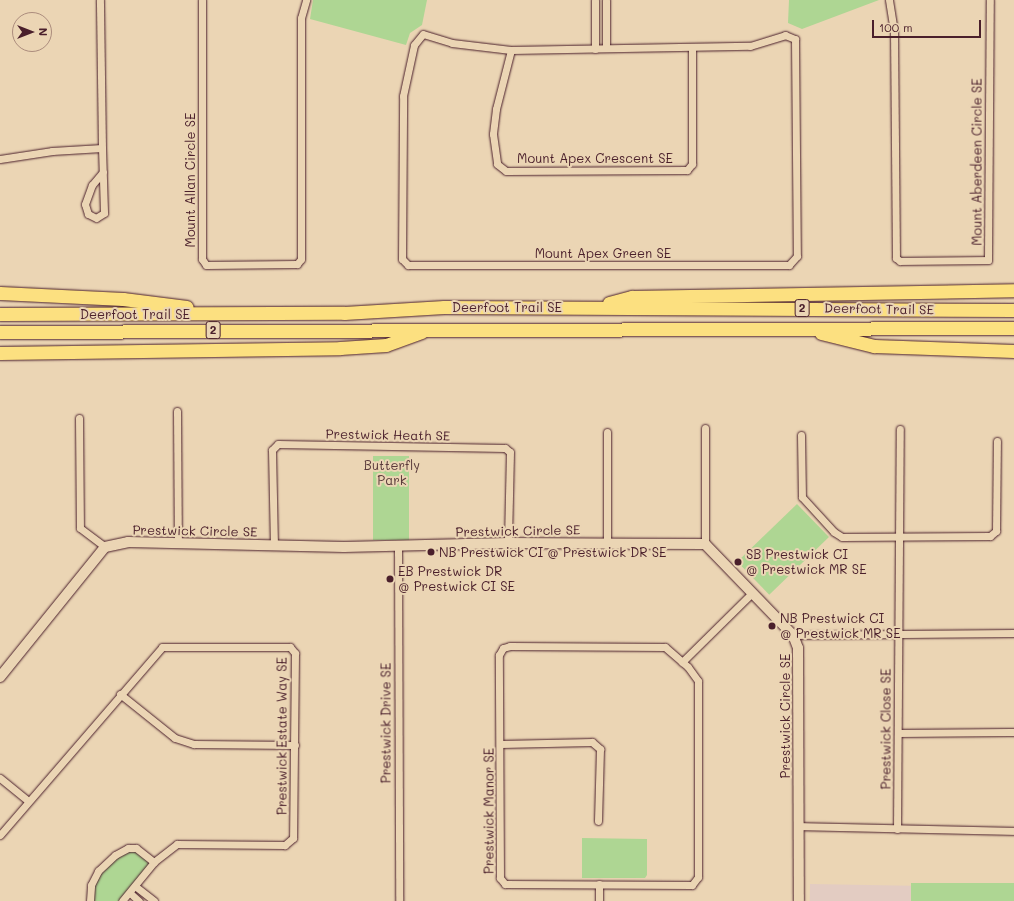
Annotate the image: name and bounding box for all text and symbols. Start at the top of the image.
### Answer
north arrow [12,12,52,52]
scale bar [874,12,983,38]
text: 100 m [879,19,913,35]
text: N [36,28,51,36]
street label: Mount Aberdeen Circle SE [969,78,985,246]
street label: Mount Allan Circle SE [182,113,198,247]
street label: Mount Apex Crescent SE [517,150,673,166]
street label: Mount Apex Green SE [535,245,671,261]
road number: 2 [794,298,810,318]
street label: Deerfoot Trail SE [452,299,562,315]
street label: Deerfoot Trail SE [824,300,934,318]
street label: Deerfoot Trail SE [80,306,190,322]
road number: 2 [205,320,221,340]
street label: Prestwick Heath SE [326,426,450,444]
park label: Butterfly Park [364,458,420,489]
street label: Prestwick Circle SE [132,522,258,540]
street label: Prestwick Circle SE [455,522,581,540]
place label: NB Prestwick CI @ Prestwick DR SE [439,544,666,560]
marker: NB Prestwick CI @ Prestwick DR SE [426,547,436,557]
place label: SB Prestwick CI @ Prestwick MR SE [746,547,867,578]
marker: SB Prestwick CI @ Prestwick MR SE [733,557,743,567]
place label: EB Prestwick DR @ Prestwick CI SE [398,564,515,595]
marker: EB Prestwick DR @ Prestwick CI SE [385,574,395,584]
place label: NB Prestwick CI @ Prestwick MR SE [780,611,901,642]
marker: NB Prestwick CI @ Prestwick MR SE [767,621,777,631]
street label: Prestwick Circle SE [777,654,793,778]
street label: Prestwick Estate Way SE [274,657,290,815]
street label: Prestwick Drive SE [378,663,394,783]
street label: Prestwick Close SE [878,669,894,789]
street label: Prestwick Manor SE [481,748,497,874]

